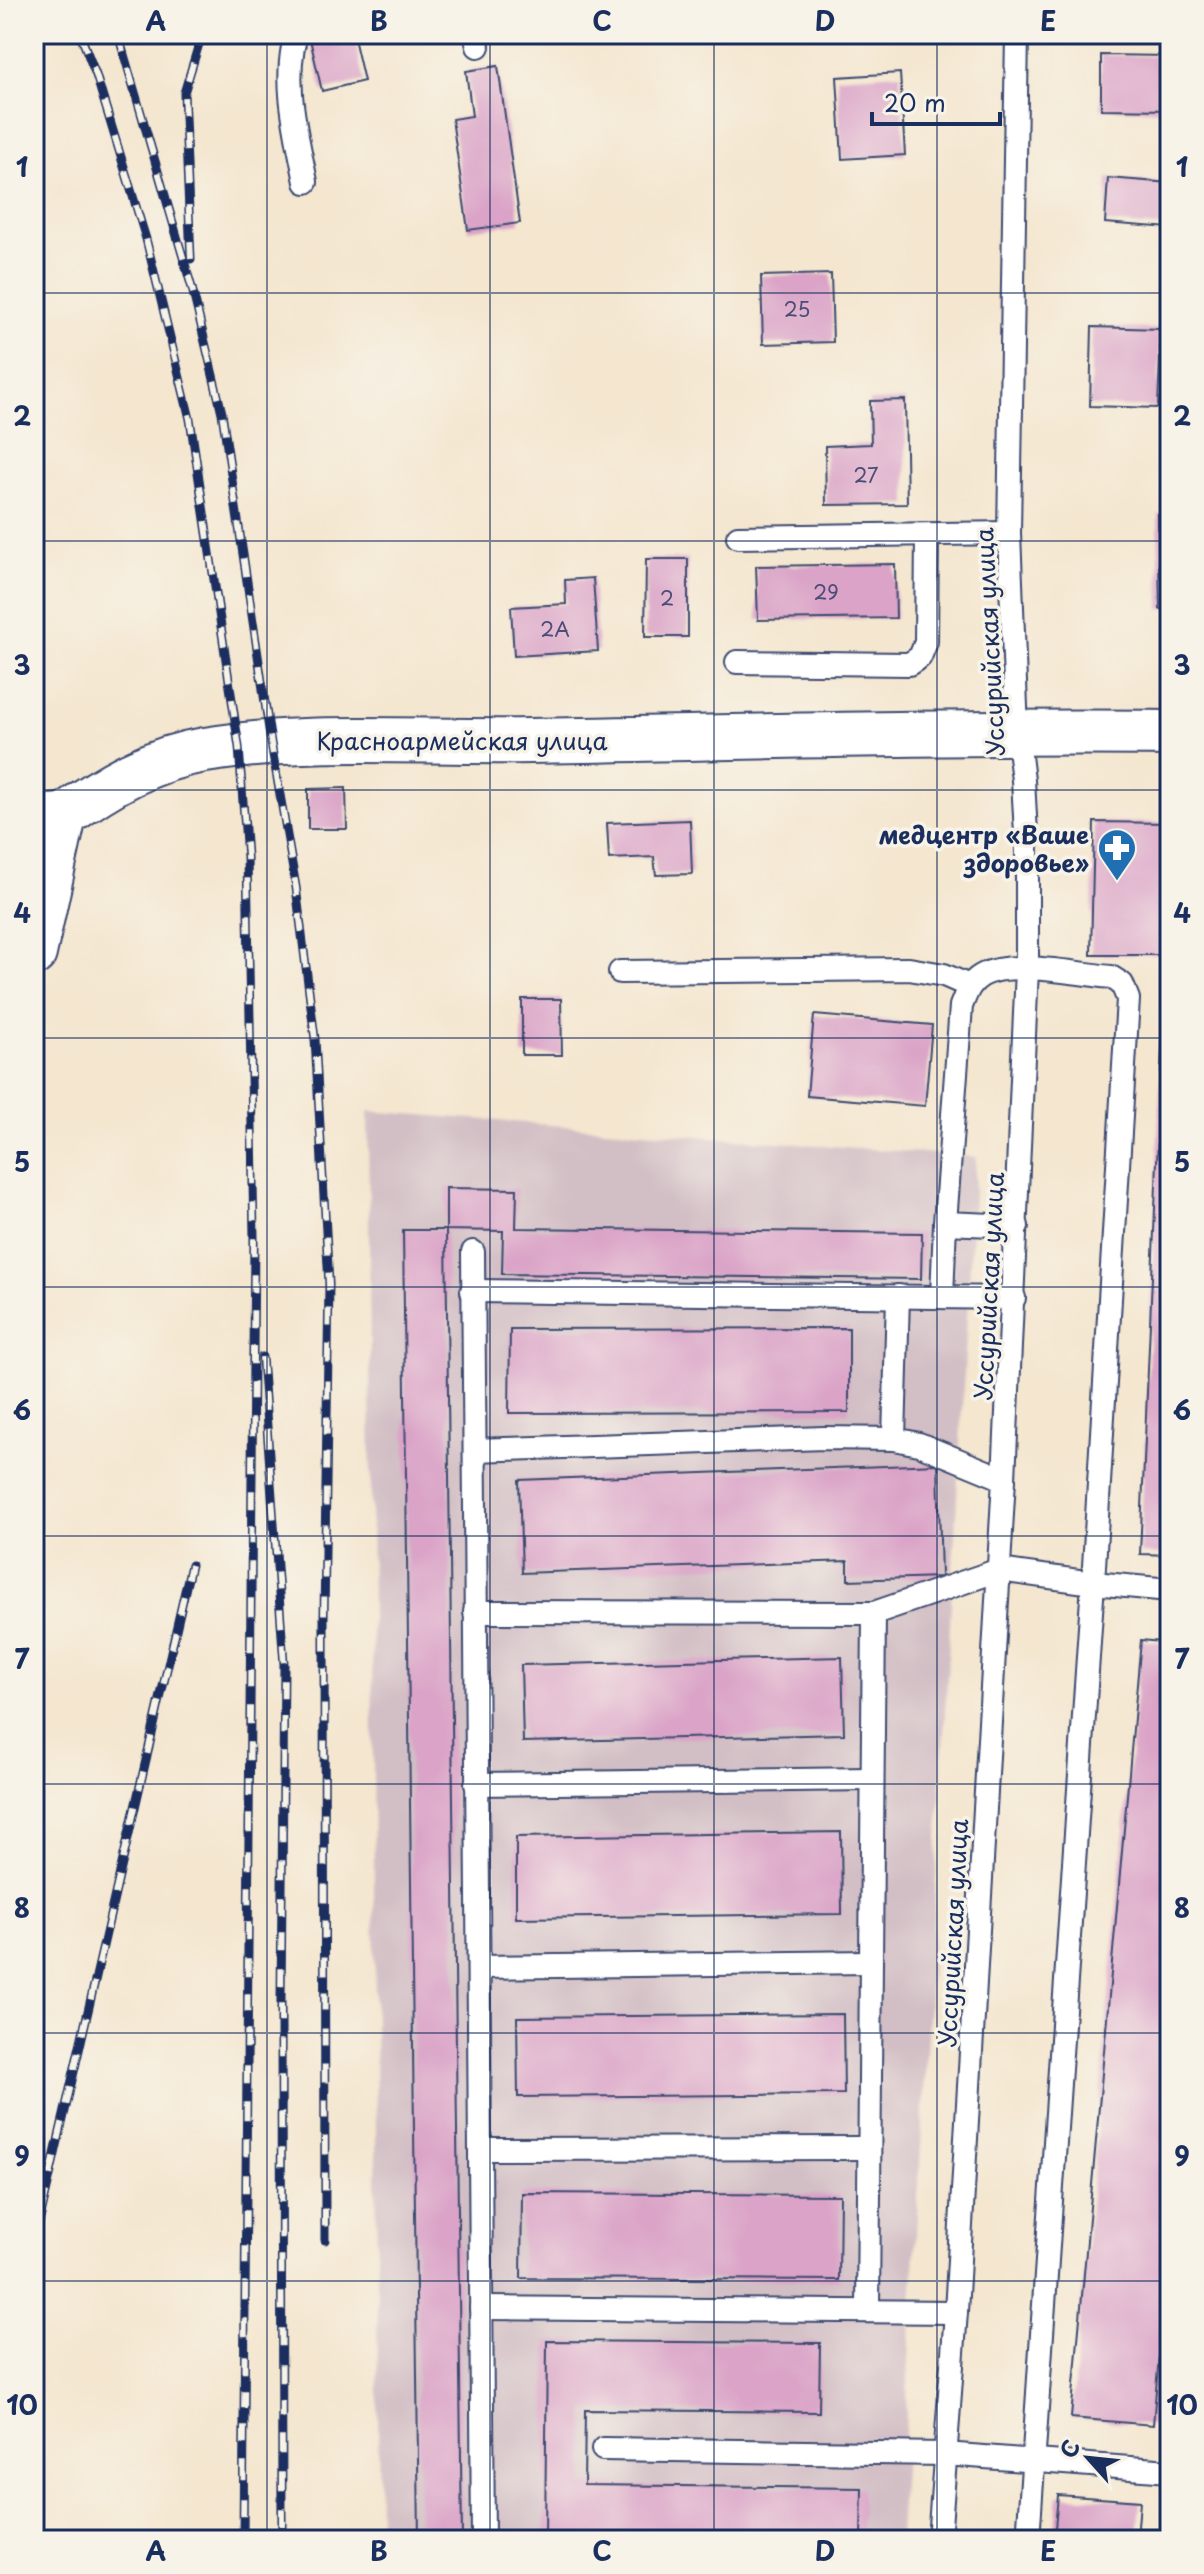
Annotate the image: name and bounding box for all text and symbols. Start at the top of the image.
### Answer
text: A [146,1,166,40]
text: B [370,1,388,40]
text: C [592,1,612,40]
text: D [815,1,835,40]
text: E [1040,1,1056,40]
scale bar [872,76,1000,126]
text: 20 m [884,84,946,120]
text: 1 [16,147,28,186]
text: 1 [1176,147,1188,186]
house number: 25 [784,294,810,324]
text: 2 [13,396,31,435]
text: 2 [1173,396,1191,435]
house number: 27 [854,460,878,490]
street label: Уссурийская улица [965,527,1013,757]
house number: 29 [813,577,839,607]
house number: 2 [660,583,674,613]
house number: 2А [540,614,570,644]
text: 3 [13,645,31,684]
text: 3 [1173,645,1191,684]
street label: Красноармейская улица [316,722,608,758]
place label: медцентр «Ваше здоровье» [879,816,1089,880]
pharmacy icon: медцентр «Ваше здоровье» [1096,827,1138,882]
text: 4 [13,893,31,932]
text: 4 [1173,893,1191,932]
text: 5 [14,1142,30,1181]
text: 5 [1174,1142,1190,1181]
street label: Уссурийская улица [964,1171,1012,1401]
text: 6 [13,1390,31,1429]
text: 6 [1173,1390,1191,1429]
text: 7 [15,1639,30,1678]
text: 7 [1175,1639,1190,1678]
street label: Уссурийская улица [928,1818,976,2048]
text: 8 [14,1888,30,1927]
text: 8 [1174,1888,1190,1927]
text: 9 [14,2136,30,2175]
text: 9 [1174,2136,1190,2175]
text: 10 [6,2385,38,2424]
text: 10 [1166,2385,1198,2424]
north arrow [1048,2418,1128,2498]
text: С [1050,2433,1087,2463]
text: A [146,2531,166,2570]
text: B [370,2531,388,2570]
text: C [592,2531,612,2570]
text: D [815,2531,835,2570]
text: E [1040,2531,1056,2570]

